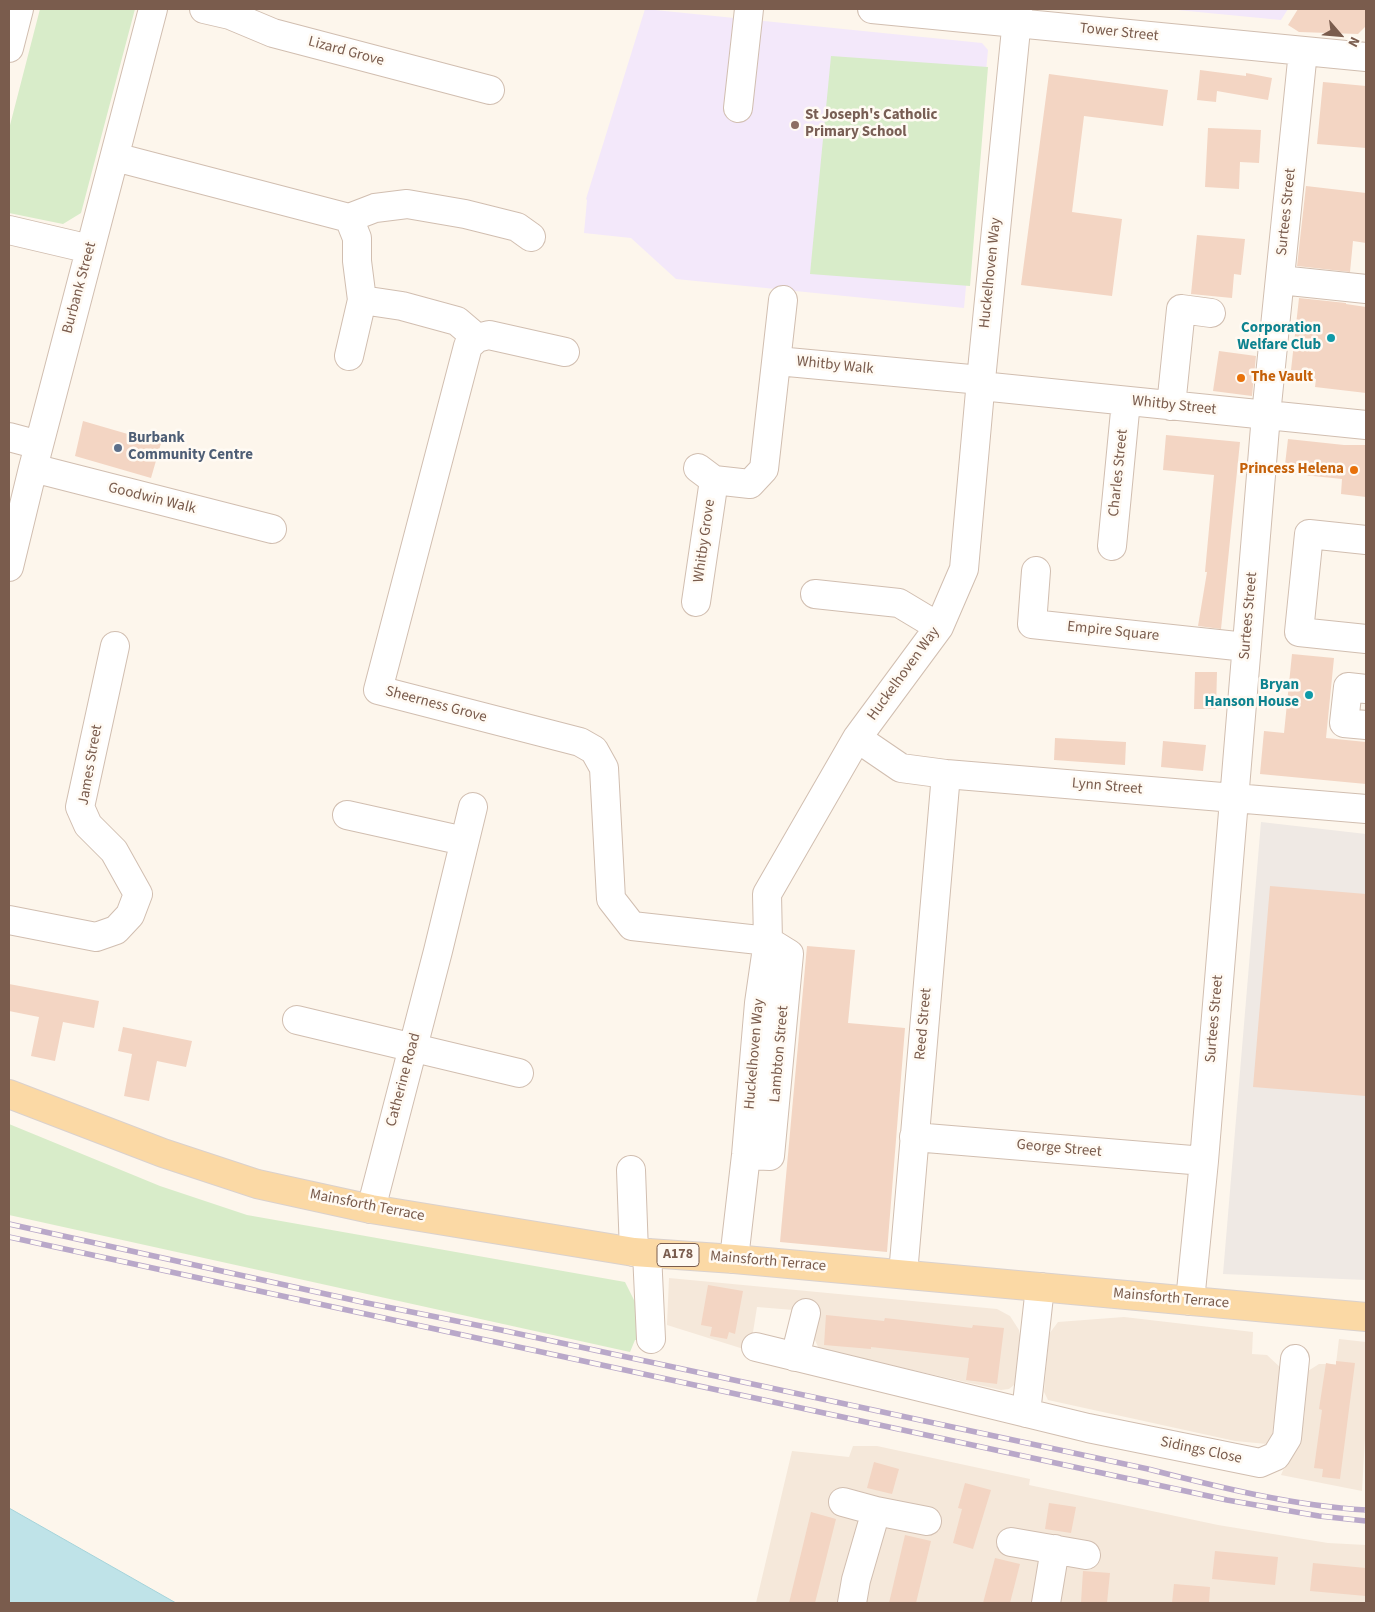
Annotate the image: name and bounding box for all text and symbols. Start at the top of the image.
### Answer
north arrow [1315,10,1365,60]
street label: Tower Street [1079,20,1159,46]
street label: Lizard Grove [306,33,386,71]
text: N [1342,33,1364,50]
place label: St Joseph's Catholic Primary School [805,107,937,142]
marker: St Joseph's Catholic Primary School [789,119,801,131]
street label: Surtees Street [1273,167,1301,257]
street label: Huckelhoven Way [976,217,1006,329]
street label: Burbank Street [59,240,101,336]
place label: Corporation Welfare Club [1237,320,1321,355]
marker: Corporation Welfare Club [1325,332,1337,344]
street label: Whitby Walk [796,353,874,379]
place label: The Vault [1251,369,1313,387]
marker: The Vault [1235,372,1247,384]
street label: Whitby Street [1131,393,1217,419]
street label: Charles Street [1105,428,1133,518]
place label: Burbank Community Centre [128,430,253,465]
marker: Burbank Community Centre [112,442,124,454]
place label: Princess Helena [1239,461,1344,479]
marker: Princess Helena [1348,464,1360,476]
street label: Goodwin Walk [106,479,198,519]
street label: Whitby Grove [690,498,720,584]
street label: Surtees Street [1236,571,1262,661]
street label: Empire Square [1066,618,1160,646]
street label: Huckelhoven Way [864,624,944,724]
place label: Bryan Hanson House [1204,677,1299,712]
street label: Sheerness Grove [383,683,489,727]
marker: Bryan Hanson House [1303,689,1315,701]
street label: James Street [75,723,107,807]
street label: Lynn Street [1071,775,1143,799]
street label: Surtees Street [1202,974,1228,1064]
street label: Reed Street [912,987,936,1061]
street label: Huckelhoven Way [741,998,769,1110]
street label: Lambton Street [767,1005,793,1103]
street label: Catherine Road [383,1031,425,1129]
street label: George Street [1016,1136,1102,1162]
street label: Mainsforth Terrace [308,1186,426,1226]
road number: A178 [657,1244,699,1266]
street label: Mainsforth Terrace [709,1248,827,1276]
street label: Mainsforth Terrace [1112,1285,1230,1313]
street label: Sidings Close [1159,1434,1243,1468]

